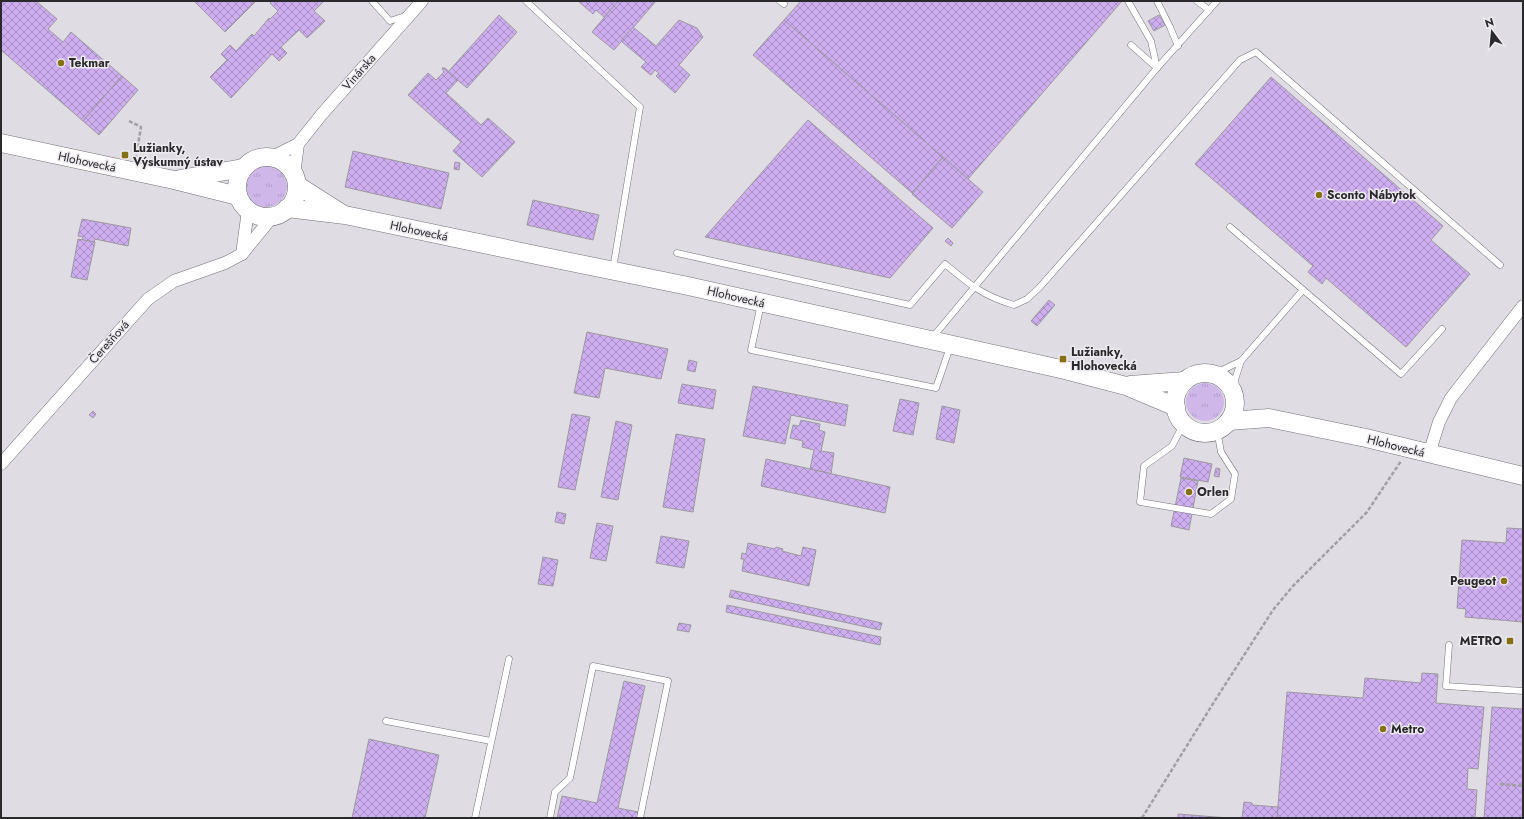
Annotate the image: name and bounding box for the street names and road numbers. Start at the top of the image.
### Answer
street label: Vinárska [338,50,380,94]
street label: Hlohovecká [56,147,118,177]
street label: Hlohovecká [388,216,450,246]
street label: Hlohovecká [705,282,767,312]
street label: Čerešňová [85,316,134,368]
street label: Hlohovecká [1365,430,1427,462]

